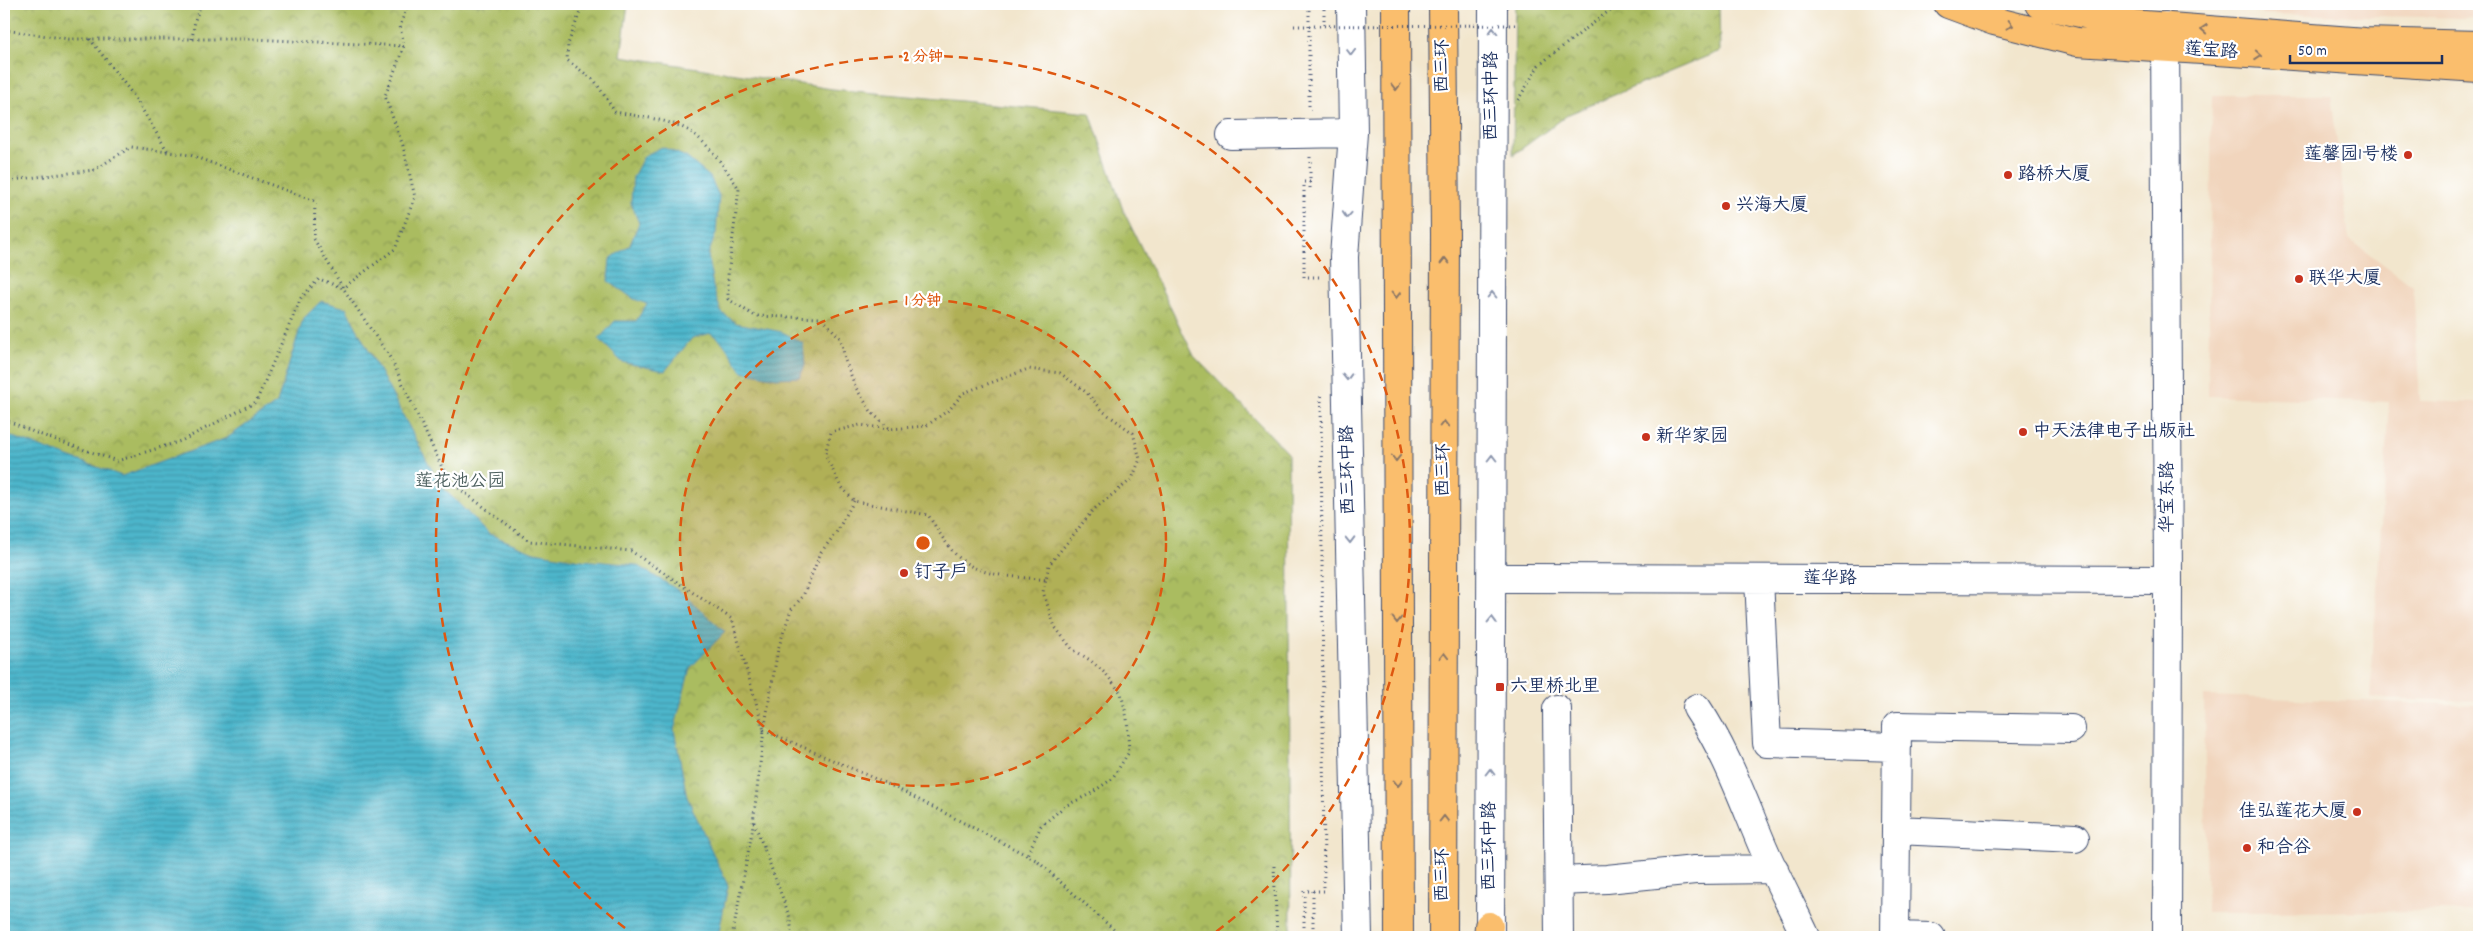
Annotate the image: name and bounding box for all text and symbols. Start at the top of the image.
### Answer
one-way arrow [2006,19,2015,30]
one-way arrow [2199,24,2207,35]
one-way arrow [1488,26,1498,34]
scale bar [2290,32,2443,64]
street label: 莲宝路 [2183,38,2239,66]
street label: 西三环 [1431,39,1456,93]
text: 50 m [2298,41,2327,63]
text: 2 分钟 [903,47,943,69]
one-way arrow [1346,49,1356,57]
one-way arrow [2254,50,2262,61]
street label: 西三环中路 [1480,51,1505,141]
one-way arrow [1391,84,1401,92]
place label: 莲馨园1号楼 [2304,143,2398,168]
marker: 莲馨园1号楼 [2402,149,2414,161]
place label: 路桥大厦 [2018,163,2090,188]
marker: 路桥大厦 [2002,169,2014,181]
place label: 兴海大厦 [1736,194,1808,219]
marker: 兴海大厦 [1720,200,1732,212]
one-way arrow [1342,211,1353,219]
one-way arrow [1440,257,1450,264]
place label: 联华大厦 [2309,267,2381,292]
marker: 联华大厦 [2293,273,2305,285]
text: 1 分钟 [905,291,941,313]
one-way arrow [1487,291,1497,299]
one-way arrow [1391,292,1401,299]
one-way arrow [1342,374,1352,381]
one-way arrow [1439,419,1449,427]
place label: 中天法律电子出版社 [2033,420,2195,445]
street label: 西三环中路 [1336,425,1362,515]
place label: 新华家园 [1656,425,1728,450]
marker: 中天法律电子出版社 [2017,426,2029,438]
marker: 新华家园 [1640,431,1652,443]
street label: 西三环 [1432,443,1457,497]
one-way arrow [1391,454,1402,462]
one-way arrow [1487,454,1497,462]
street label: 华宝东路 [2156,461,2181,533]
park label: 莲花池公园 [415,470,505,495]
centre of rings [914,534,932,552]
one-way arrow [1345,536,1355,544]
place label: 钉子户 [914,561,968,586]
marker: 钉子户 [898,567,910,579]
street label: 莲华路 [1803,567,1857,592]
one-way arrow [1392,616,1402,624]
one-way arrow [1486,616,1497,624]
one-way arrow [1439,652,1449,660]
place label: 六里桥北里 [1510,675,1600,700]
marker: 六里桥北里 [1494,681,1506,693]
one-way arrow [1485,768,1495,776]
one-way arrow [1393,779,1403,787]
place label: 佳弘莲花大厦 [2239,800,2347,825]
street label: 西三环中路 [1478,801,1503,891]
marker: 佳弘莲花大厦 [2351,806,2363,818]
one-way arrow [1439,814,1449,822]
place label: 和合谷 [2257,836,2311,861]
marker: 和合谷 [2241,842,2253,854]
street label: 西三环 [1431,848,1456,902]

